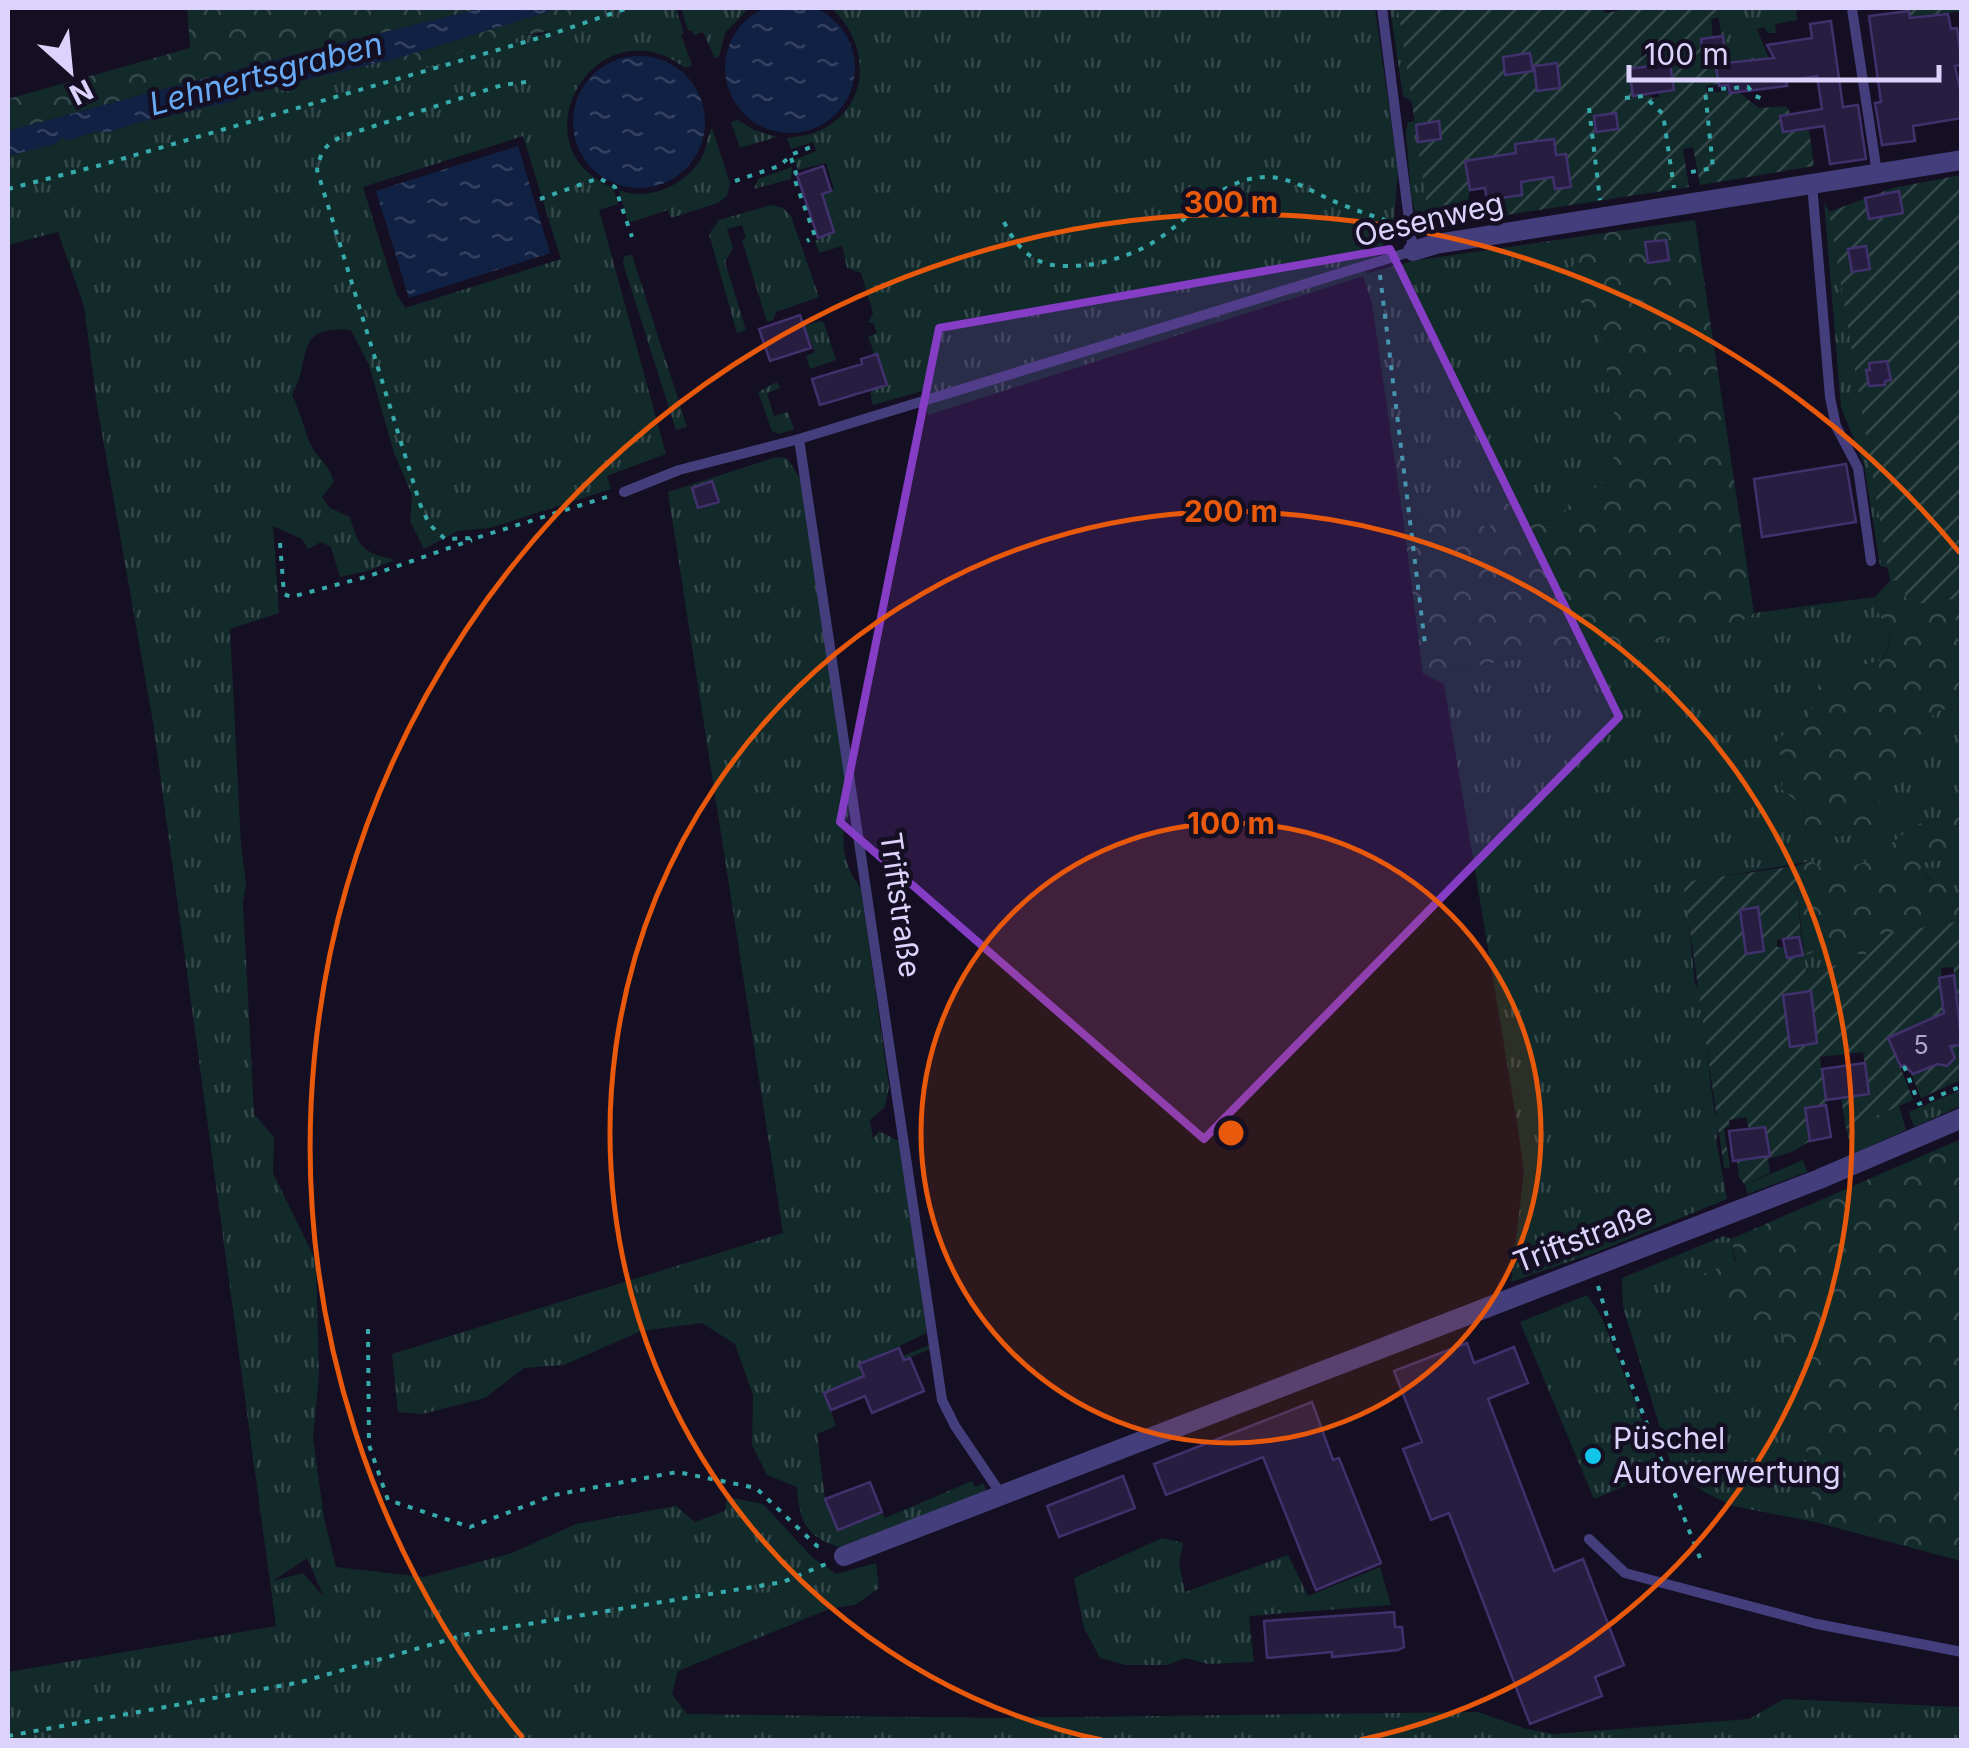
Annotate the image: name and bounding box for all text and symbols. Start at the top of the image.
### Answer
north arrow [20,20,120,120]
scale bar [1629,20,1939,82]
water label: Lehnertsgraben [145,24,387,123]
text: 100 m [1644,36,1729,72]
text: N [64,72,99,112]
text: 300 m [1184,184,1278,220]
street label: Oesenweg [1351,184,1507,254]
text: 200 m [1184,493,1278,529]
text: 100 m [1187,805,1275,841]
street label: Triftstraße [873,830,929,980]
house number: 5 [1913,1030,1929,1060]
centre of rings [1213,1115,1249,1151]
street label: Triftstraße [1508,1194,1657,1280]
place label: Püschel Autoverwertung [1613,1420,1841,1490]
marker: Püschel Autoverwertung [1582,1445,1604,1467]

